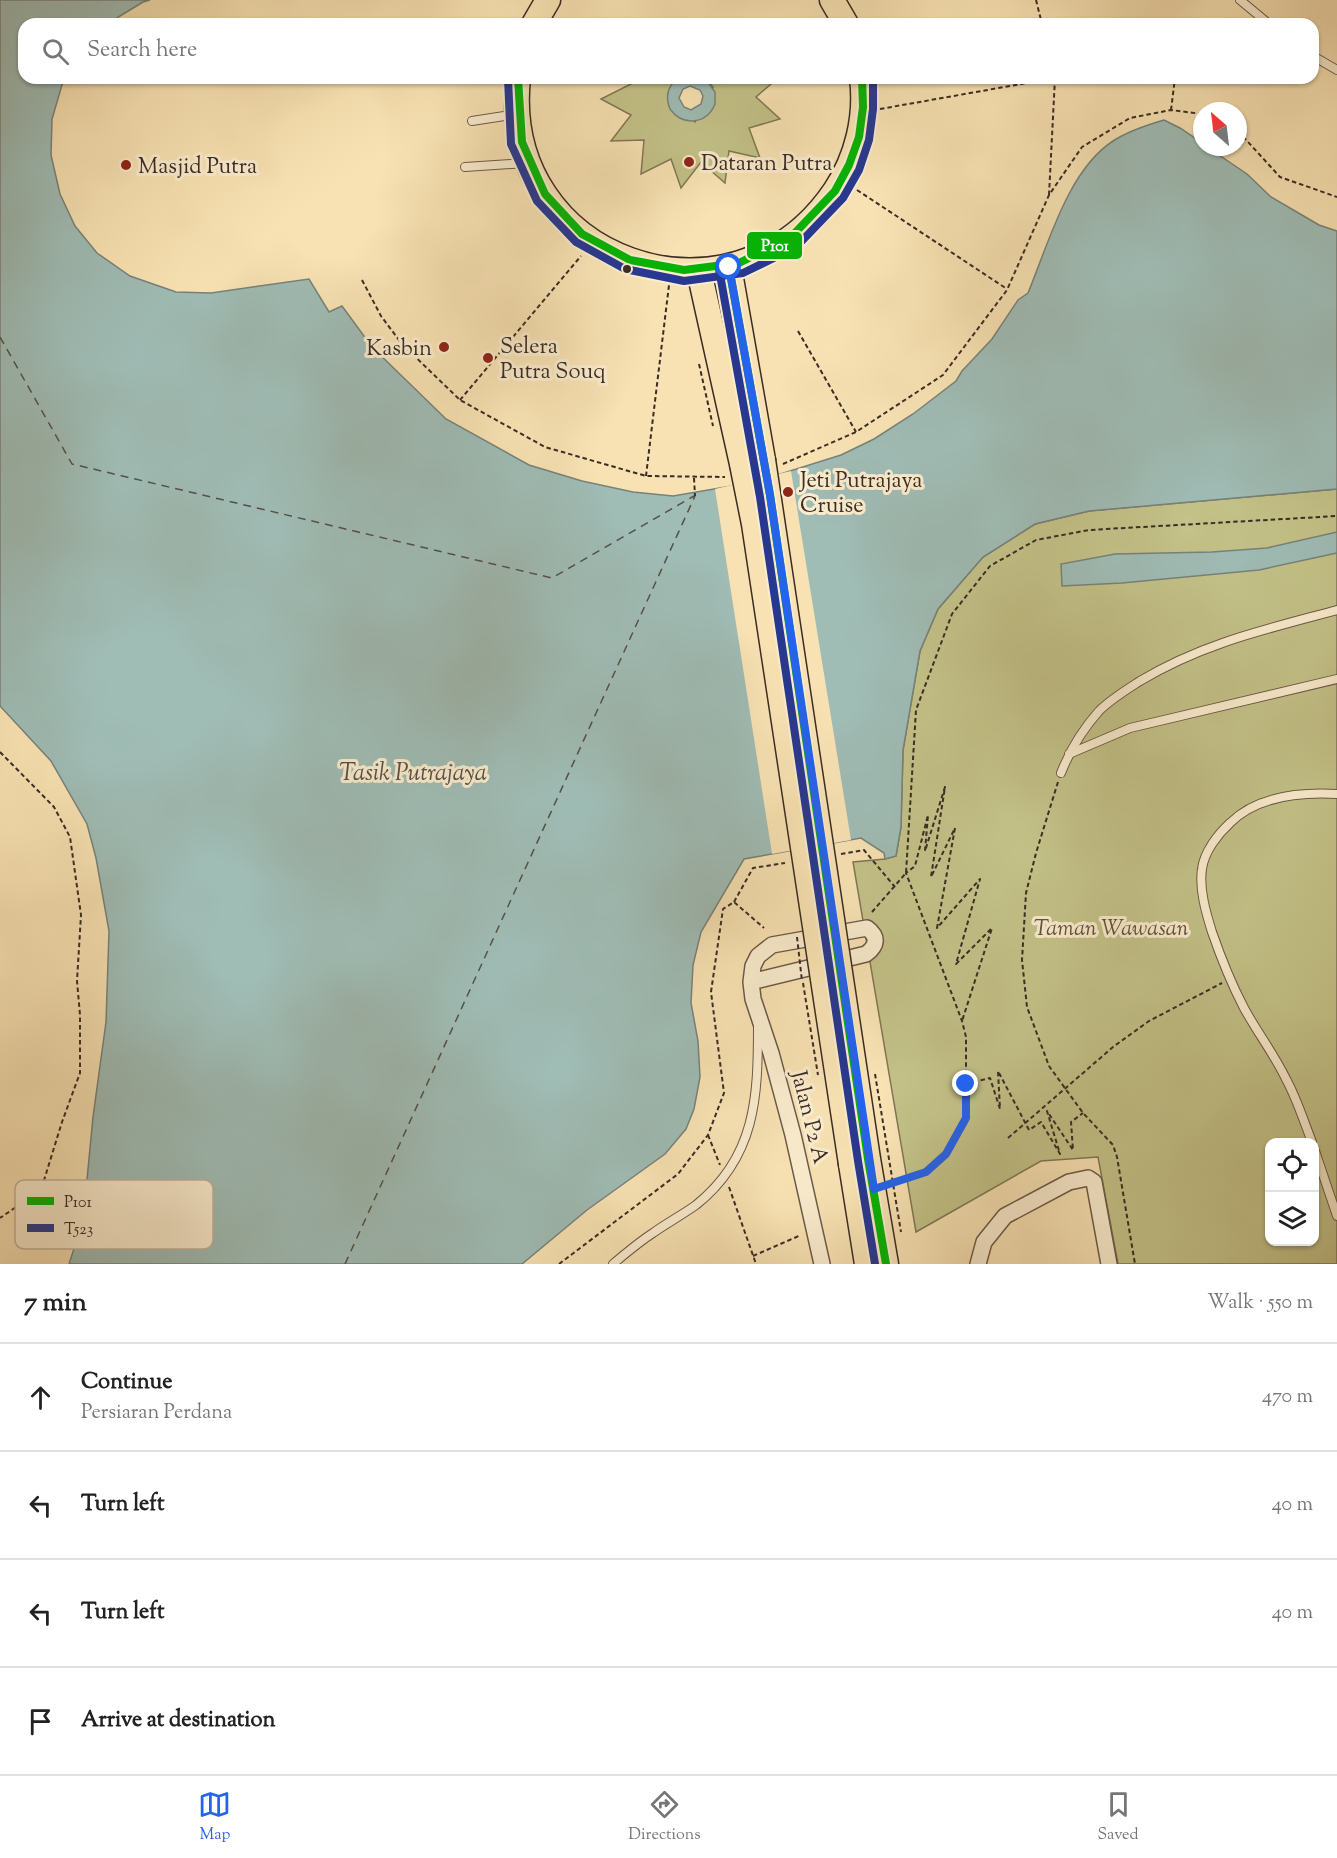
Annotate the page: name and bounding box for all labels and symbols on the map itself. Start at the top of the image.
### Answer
north arrow [1193,102,1247,156]
place label: Dataran Putra [701,149,832,181]
place label: Masjid Putra [138,152,257,184]
marker: Dataran Putra [682,155,696,169]
marker: Masjid Putra [119,158,133,172]
line badge: P101 [746,231,803,260]
text: P101 [761,236,789,259]
route start [715,253,741,279]
unlabelled marker [621,263,633,275]
place label: Selera Putra Souq [500,332,606,389]
place label: Kasbin [366,334,432,366]
marker: Kasbin [437,340,451,354]
marker: Selera Putra Souq [481,351,495,365]
place label: Jeti Putrajaya Cruise [799,466,922,523]
marker: Jeti Putrajaya Cruise [781,485,795,499]
water label: Tasik Putrajaya [339,757,487,791]
park label: Taman Wawasan [1034,914,1189,946]
street label: Jalan P2 A [781,1067,835,1168]
route end [952,1070,978,1096]
legend [15,1180,213,1249]
text: P101 [64,1192,92,1215]
text: T523 [64,1219,93,1242]

